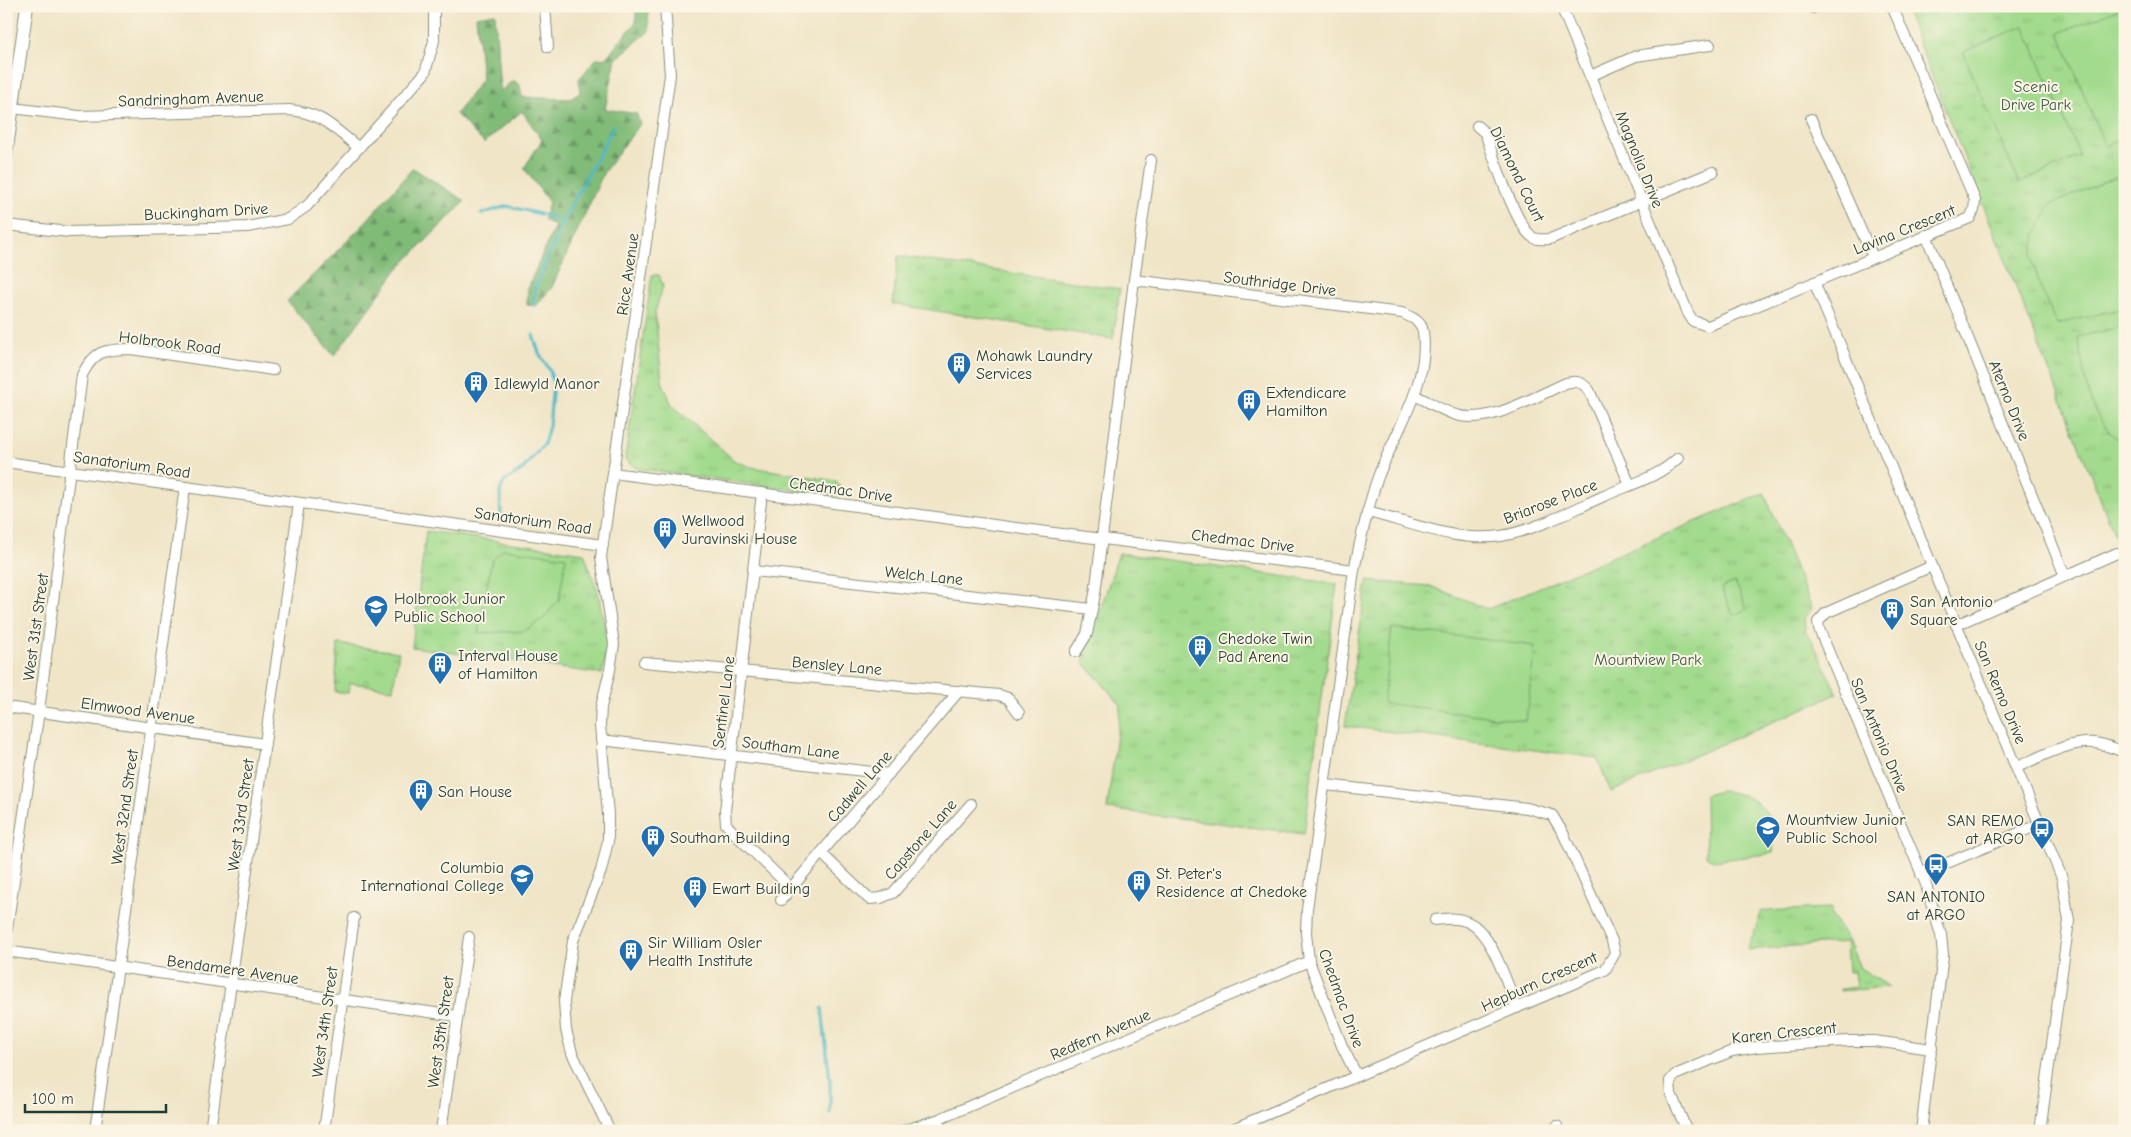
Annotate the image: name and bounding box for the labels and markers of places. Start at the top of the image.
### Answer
place label: Mohawk Laundry Services [976,347,1093,383]
building icon: Mohawk Laundry Services [946,351,972,385]
building icon: Idlewyld Manor [463,370,489,404]
place label: Idlewyld Manor [494,375,600,393]
place label: Extendicare Hamilton [1266,384,1346,420]
building icon: Extendicare Hamilton [1236,388,1262,422]
place label: Wellwood Juravinski House [682,512,797,548]
building icon: Wellwood Juravinski House [652,516,678,550]
place label: Holbrook Junior Public School [394,590,506,626]
place label: San Antonio Square [1910,593,1993,629]
school or university icon: Holbrook Junior Public School [363,594,389,628]
building icon: San Antonio Square [1879,597,1905,631]
place label: Chedoke Twin Pad Arena [1218,630,1313,666]
building icon: Chedoke Twin Pad Arena [1187,634,1213,668]
place label: Interval House of Hamilton [458,647,558,683]
building icon: Interval House of Hamilton [427,651,453,685]
building icon: San House [408,778,434,812]
place label: San House [438,783,512,801]
place label: Mountview Junior Public School [1786,811,1906,847]
place label: SAN REMO at ARGO [1947,812,2024,848]
school or university icon: Mountview Junior Public School [1755,815,1781,849]
bus stop icon: SAN REMO at ARGO [2029,816,2055,850]
building icon: Southam Building [640,824,666,858]
place label: Southam Building [670,829,790,847]
bus stop icon: SAN ANTONIO at ARGO [1923,852,1949,886]
place label: Columbia International College [361,859,504,895]
school or university icon: Columbia International College [509,863,535,897]
place label: St. Peter's Residence at Chedoke [1156,865,1307,901]
building icon: St. Peter's Residence at Chedoke [1126,869,1152,903]
building icon: Ewart Building [682,875,708,909]
place label: Ewart Building [712,880,810,898]
place label: SAN ANTONIO at ARGO [1887,888,1985,924]
place label: Sir William Osler Health Institute [648,934,763,970]
building icon: Sir William Osler Health Institute [618,938,644,972]

